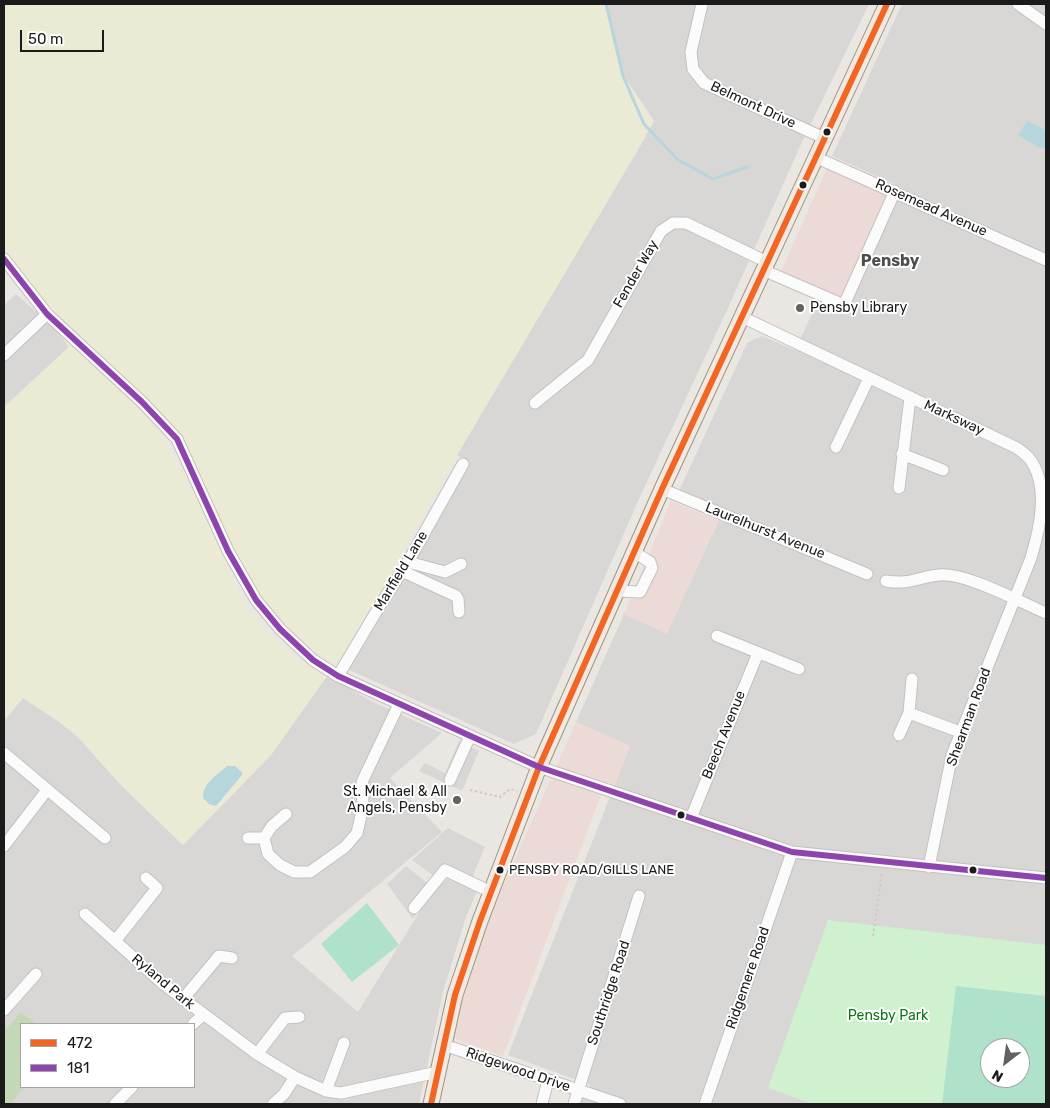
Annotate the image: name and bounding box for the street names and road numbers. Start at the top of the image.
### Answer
street label: Belmont Drive [708,78,798,132]
street label: Rosemead Avenue [872,176,990,240]
street label: Fender Way [610,237,662,311]
street label: Marksway [921,397,987,439]
street label: Laurelhurst Avenue [703,499,827,563]
street label: Marlfield Lane [371,528,431,614]
street label: Shearman Road [943,666,995,768]
street label: Beech Avenue [699,688,749,782]
street label: Ridgemere Road [723,925,773,1031]
street label: Southridge Road [584,939,634,1047]
street label: Ryland Park [128,951,198,1013]
street label: Ridgewood Drive [464,1044,572,1096]

